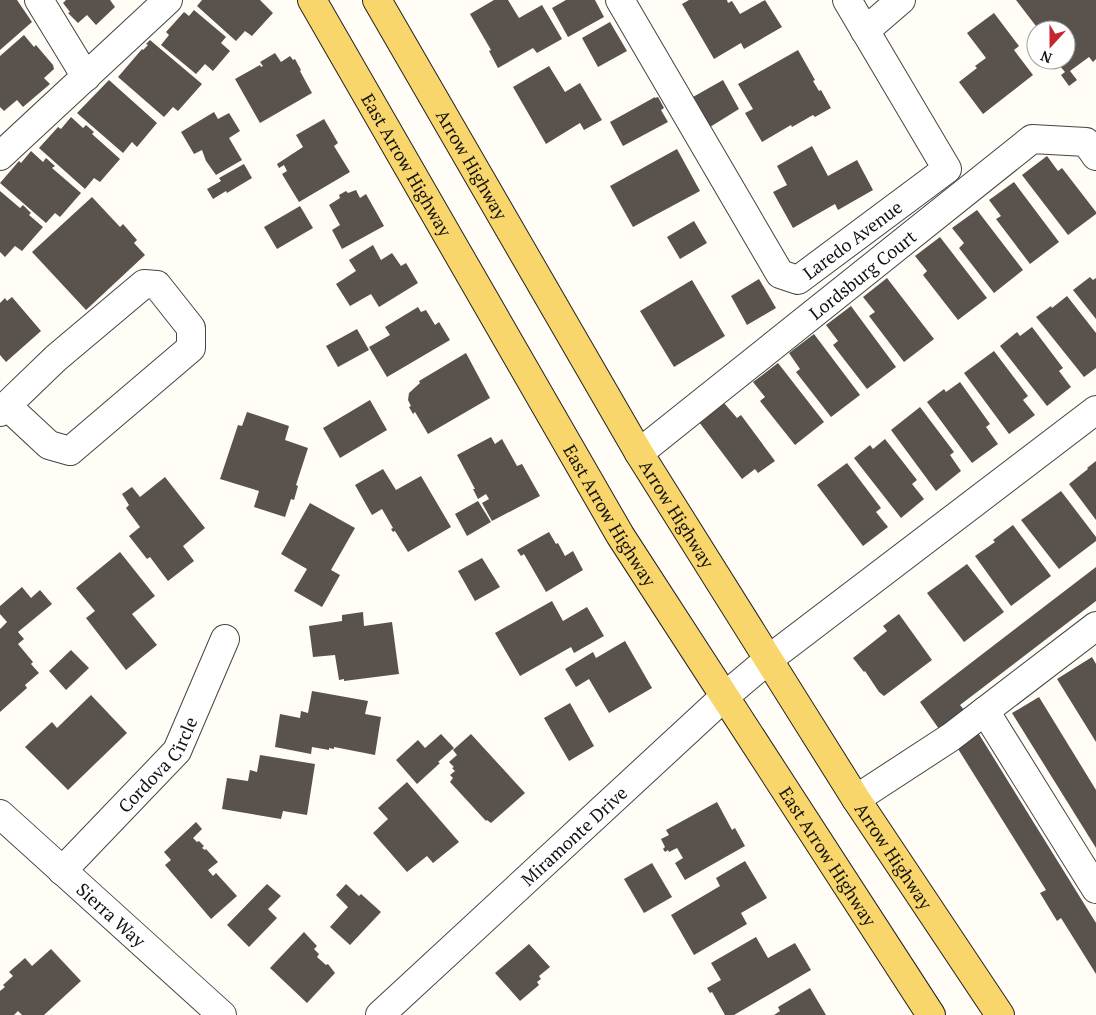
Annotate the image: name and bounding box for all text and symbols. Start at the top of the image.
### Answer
north arrow [1026,20,1076,70]
text: N [1037,47,1055,68]
street label: East Arrow Highway [356,89,458,241]
street label: Arrow Highway [431,105,514,225]
street label: Laredo Avenue [798,195,907,284]
street label: Lordsburg Court [804,224,921,325]
street label: East Arrow Highway [558,440,662,591]
street label: Arrow Highway [634,455,720,573]
street label: Cordova Circle [112,713,202,818]
street label: Miramonte Drive [516,781,632,891]
street label: East Arrow Highway [774,782,883,931]
street label: Arrow Highway [850,798,939,914]
street label: Sierra Way [72,877,152,953]

